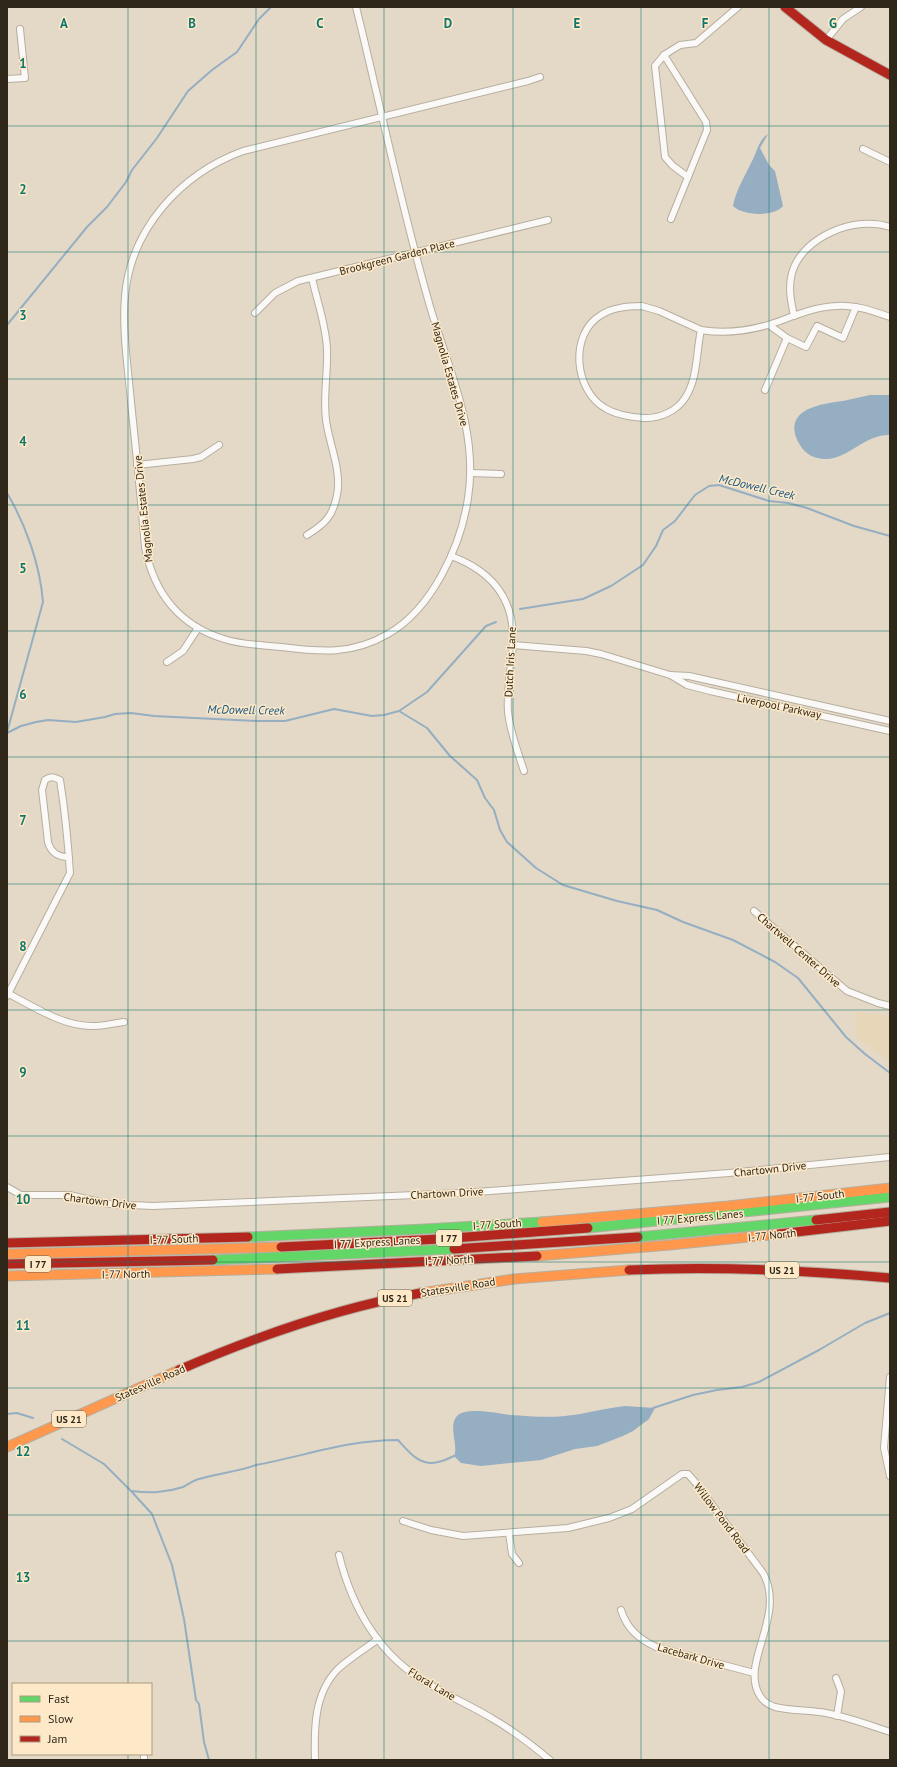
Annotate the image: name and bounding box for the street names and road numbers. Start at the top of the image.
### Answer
street label: Brookgreen Garden Place [338,236,456,278]
street label: Magnolia Estates Drive [428,320,472,428]
street label: Magnolia Estates Drive [130,454,156,563]
street label: Dutch Iris Lane [501,626,519,698]
street label: Liverpool Parkway [736,690,823,722]
street label: Chartwell Center Drive [754,910,844,990]
street label: Chartown Drive [733,1158,807,1180]
street label: Chartown Drive [410,1184,484,1202]
street label: I-77 South [795,1186,845,1206]
street label: Chartown Drive [63,1190,137,1212]
street label: I 77 Express Lanes [656,1206,744,1228]
street label: I-77 South [472,1215,522,1233]
street label: I-77 North [747,1225,797,1245]
road number: I 77 [436,1230,462,1246]
street label: I-77 South [149,1231,199,1247]
street label: I 77 Express Lanes [333,1233,421,1251]
street label: I-77 North [424,1252,474,1268]
road number: I 77 [25,1256,51,1272]
road number: US 21 [765,1262,799,1278]
street label: I-77 North [102,1267,150,1281]
street label: Statesville Road [420,1274,496,1300]
road number: US 21 [378,1290,412,1306]
street label: Statesville Road [113,1361,187,1405]
road number: US 21 [52,1411,86,1427]
street label: Willow Pond Road [691,1480,753,1556]
street label: Lacebark Drive [656,1640,726,1672]
street label: Floral Lane [406,1664,459,1704]

